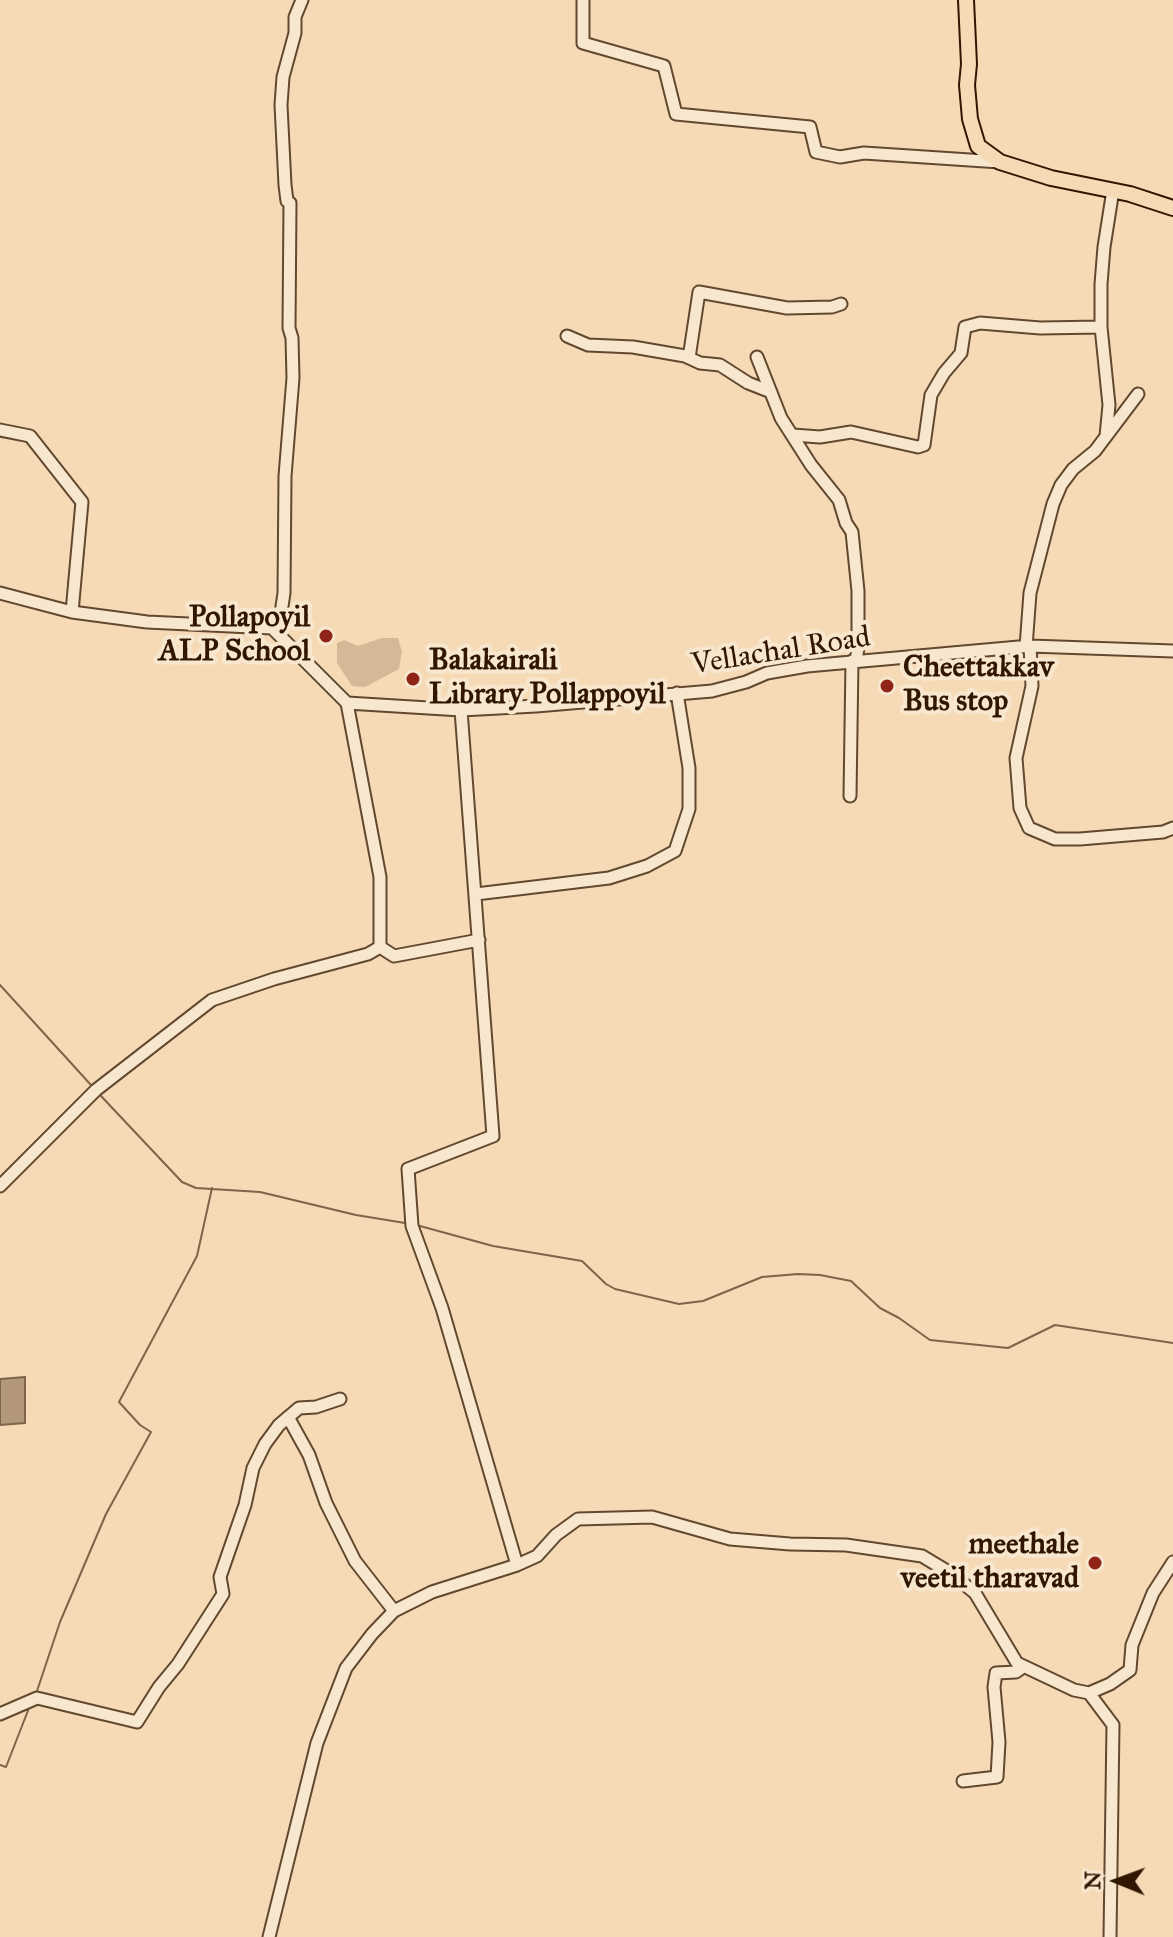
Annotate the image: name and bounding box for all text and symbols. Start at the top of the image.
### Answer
place label: Pollapoyil ALP School [159,601,310,672]
street label: Vellachal Road [689,620,873,684]
marker: Pollapoyil ALP School [317,627,335,645]
place label: Balakairali Library Pollappoyil [429,644,666,714]
place label: Cheettakkav Bus stop [903,651,1054,722]
marker: Balakairali Library Pollappoyil [404,670,422,688]
marker: Cheettakkav Bus stop [878,677,896,695]
place label: meethale veetil tharavad [901,1528,1079,1598]
marker: meethale veetil tharavad [1086,1554,1104,1572]
north arrow [1077,1841,1157,1921]
text: N [1079,1871,1106,1890]

